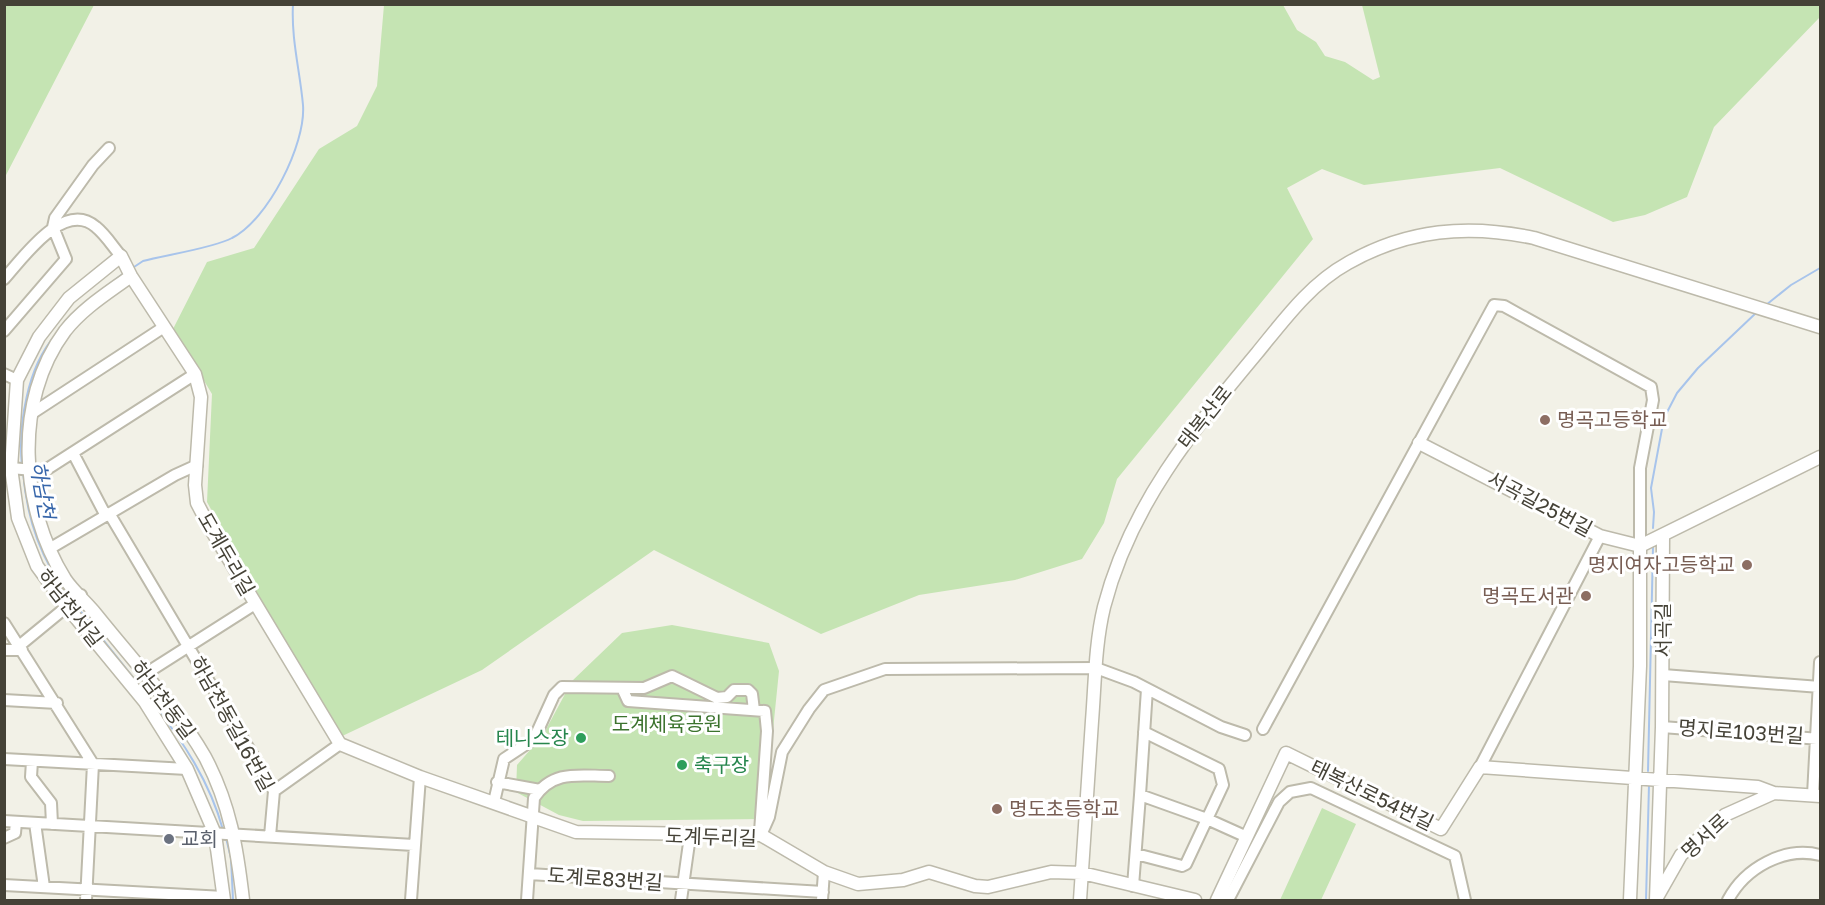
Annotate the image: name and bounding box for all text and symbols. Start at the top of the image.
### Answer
street label: 태복산로 [1172,380,1236,453]
place label: 명곡고등학교 [1557,407,1667,431]
marker: 명곡고등학교 [1538,413,1552,427]
water label: 하남천 [25,459,61,523]
street label: 서곡길25번길 [1484,465,1597,541]
street label: 도계두리길 [193,508,260,599]
place label: 명지여자고등학교 [1588,552,1735,576]
marker: 명지여자고등학교 [1740,558,1754,572]
street label: 하남천서길 [33,564,109,651]
place label: 명곡도서관 [1482,583,1574,607]
marker: 명곡도서관 [1579,589,1593,603]
street label: 서곡길 [1650,602,1674,658]
street label: 하남천동길16번길 [186,652,280,795]
street label: 하남천동길 [127,655,201,743]
park label: 도계체육공원 [612,711,722,735]
street label: 명지로103번길 [1677,715,1805,747]
place label: 테니스장 [495,725,569,749]
marker: 테니스장 [574,731,588,745]
place label: 축구장 [694,752,749,776]
street label: 태복산로54번길 [1307,754,1438,834]
marker: 축구장 [675,758,689,772]
place label: 명도초등학교 [1009,796,1119,820]
marker: 명도초등학교 [990,802,1004,816]
street label: 명서로 [1676,808,1733,863]
street label: 도계두리길 [665,822,757,850]
place label: 교회 [181,826,218,850]
marker: 교회 [162,832,176,846]
street label: 도계로83번길 [546,862,664,894]

